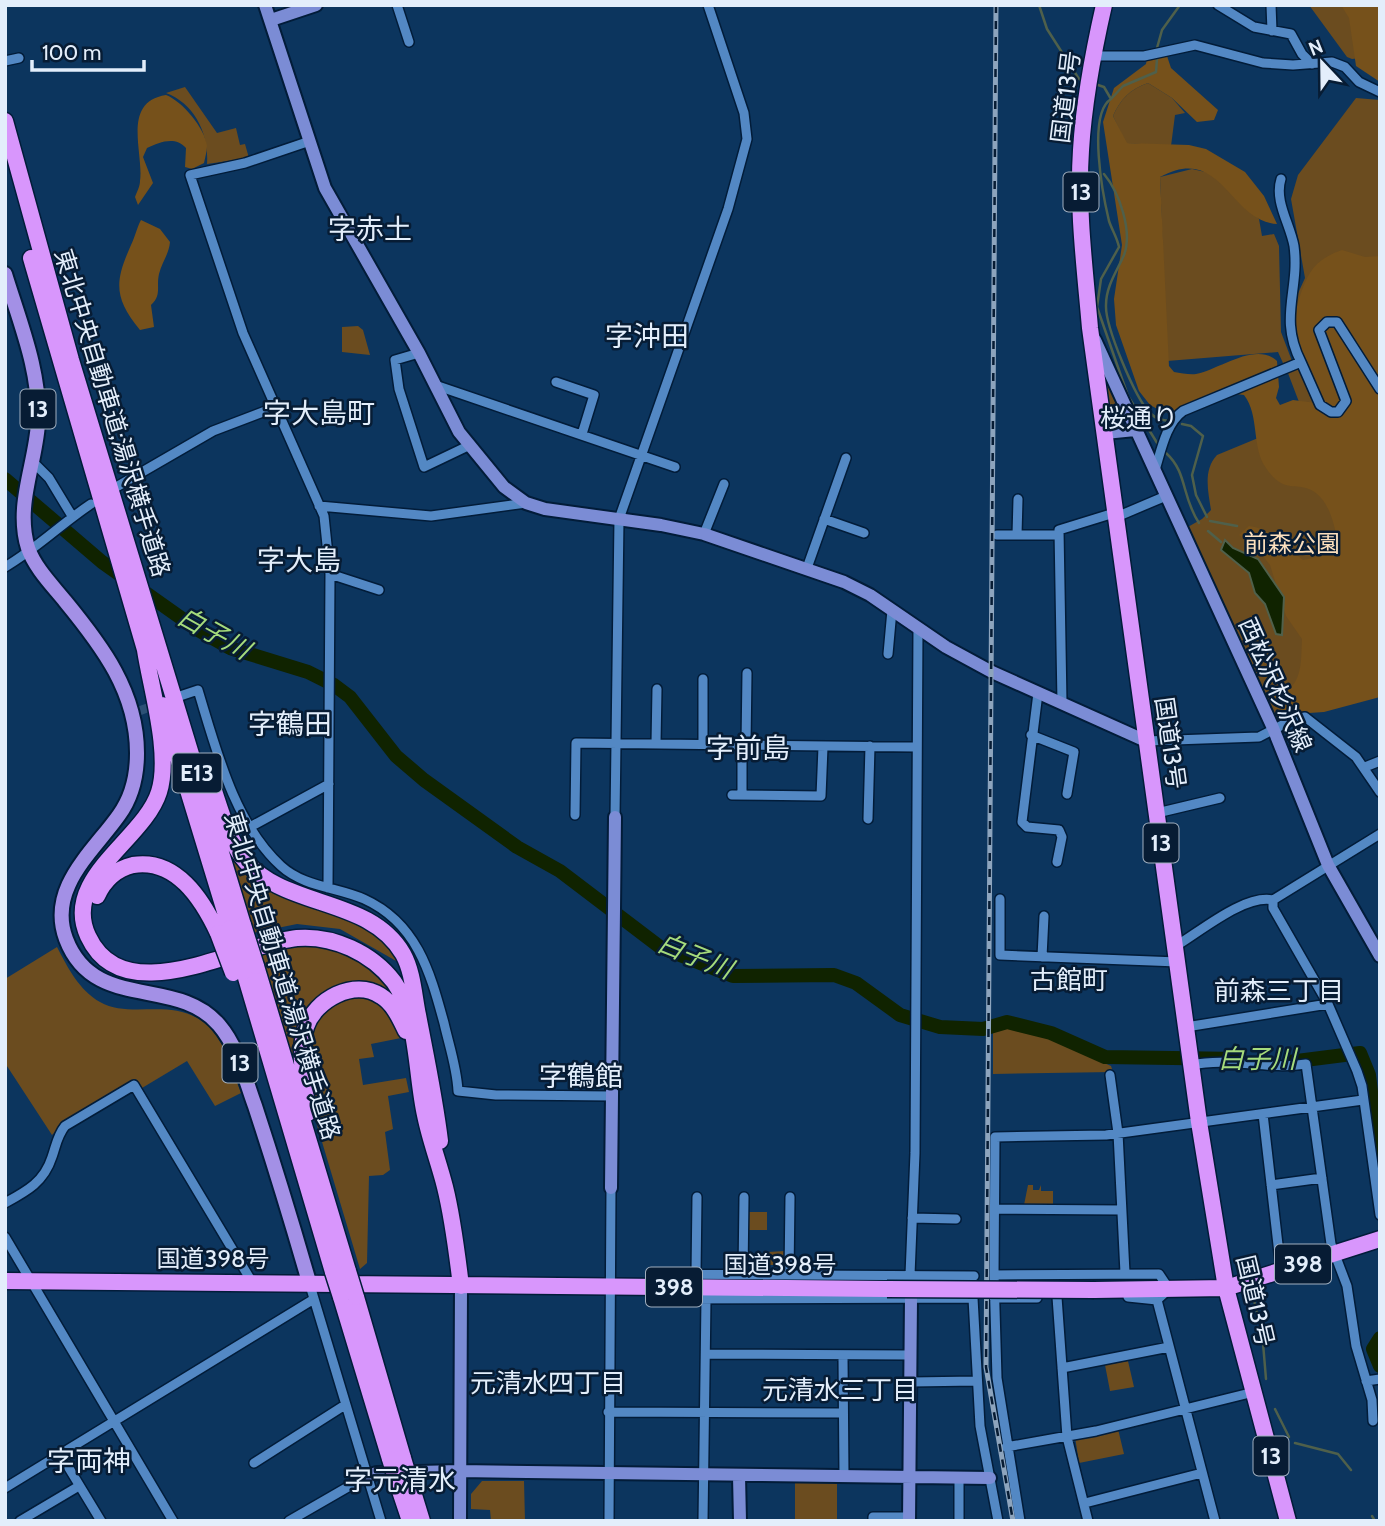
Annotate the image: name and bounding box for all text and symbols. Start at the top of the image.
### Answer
scale bar [32,28,144,72]
north arrow [1287,28,1357,98]
text: N [1305,35,1326,61]
text: 100 m [42,40,101,65]
street label: 国道13号 [1045,49,1086,145]
road number: 13 [1064,172,1098,211]
district label: 字赤土 [328,212,412,246]
street label: 東北中央自動車道;湯沢横手道路 [49,245,176,580]
district label: 字沖田 [605,319,689,353]
road number: 13 [20,390,56,428]
district label: 字大島町 [263,396,375,430]
district label: 桜通り [1100,402,1178,434]
park label: 前森公園 [1244,529,1340,558]
district label: 字大島 [257,543,341,577]
water label: 白子川 [172,600,258,667]
street label: 西松沢杉沢線 [1233,613,1318,756]
street label: 国道13号 [1150,695,1191,791]
district label: 字鶴田 [248,707,332,741]
district label: 字前島 [706,731,790,765]
road number: E13 [172,754,222,792]
street label: 東北中央自動車道;湯沢横手道路 [219,808,346,1143]
road number: 13 [1144,824,1178,862]
water label: 白子川 [653,927,740,987]
district label: 古館町 [1030,964,1108,996]
district label: 前森三丁目 [1214,975,1344,1007]
water label: 白子川 [1218,1043,1299,1075]
road number: 13 [222,1044,258,1082]
district label: 字鶴館 [539,1059,623,1093]
street label: 国道398号 [156,1244,270,1273]
road number: 398 [1275,1245,1331,1284]
street label: 国道398号 [723,1250,837,1279]
street label: 国道13号 [1231,1252,1280,1349]
road number: 398 [646,1268,702,1306]
district label: 元清水四丁目 [470,1367,626,1399]
district label: 元清水三丁目 [762,1374,918,1406]
road number: 13 [1254,1436,1288,1476]
district label: 字両神 [47,1444,131,1478]
district label: 字元清水 [344,1463,456,1497]

